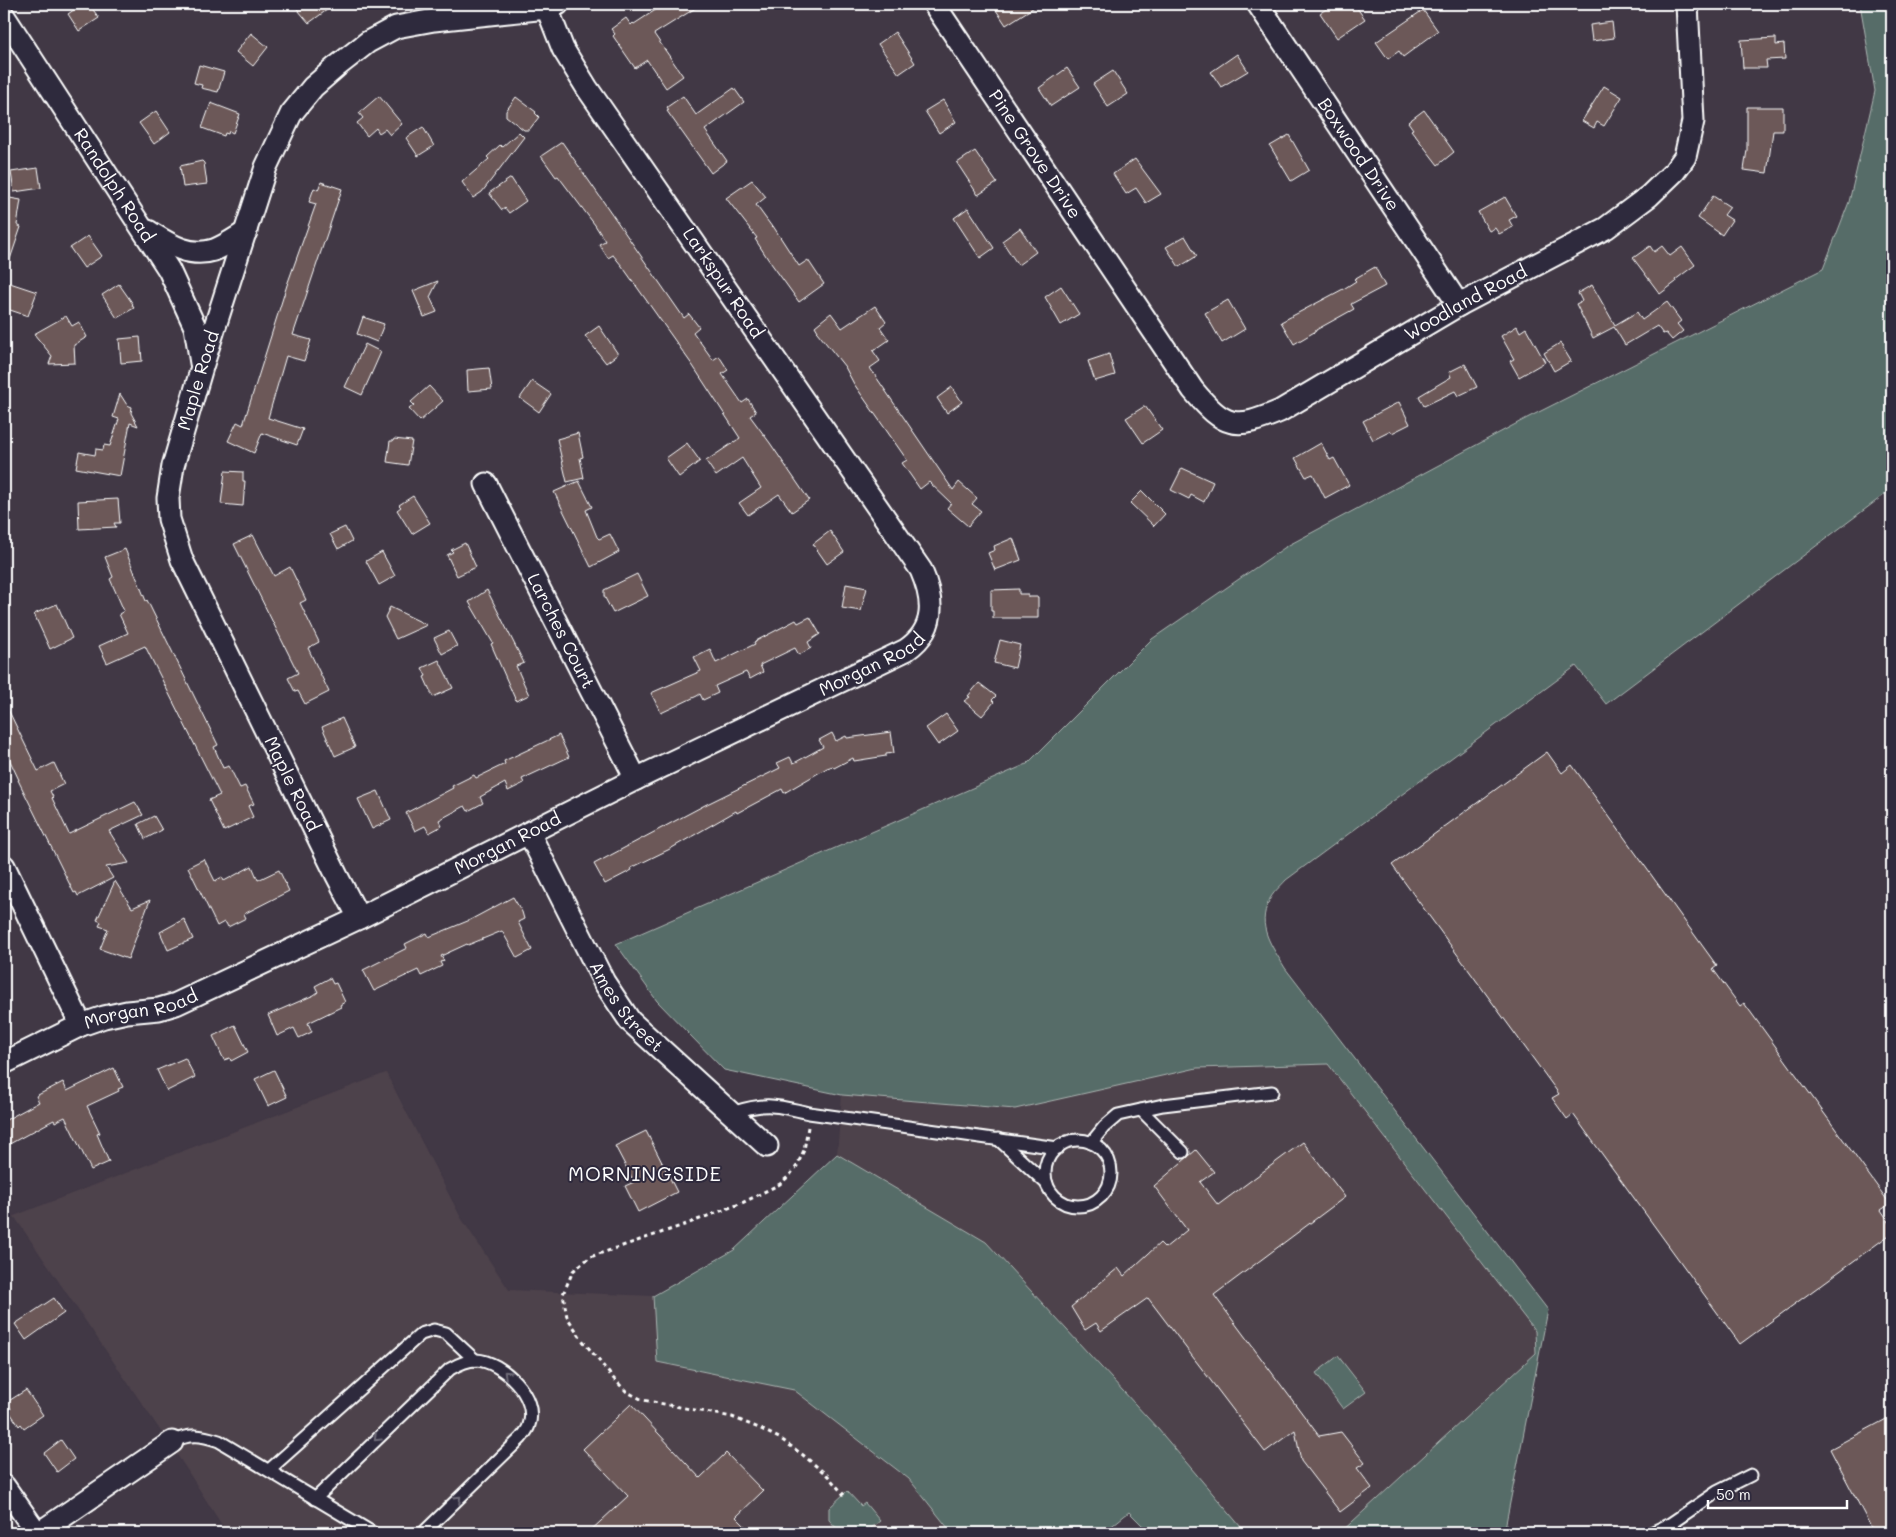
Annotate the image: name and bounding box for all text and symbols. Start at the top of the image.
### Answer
street label: Pine Grove Drive [984,85,1088,223]
street label: Boxwood Drive [1313,93,1406,215]
street label: Randolph Road [69,123,161,246]
street label: Larkspur Road [678,222,770,342]
street label: Woodland Road [1400,259,1531,346]
street label: Maple Road [171,327,224,433]
street label: Larches Court [522,569,601,692]
street label: Morgan Road [815,627,930,701]
street label: Maple Road [260,732,326,835]
street label: Morgan Road [450,806,564,879]
street label: Ames Street [584,957,669,1057]
street label: Morgan Road [80,983,201,1034]
district label: MORNINGSIDE [568,1160,722,1186]
one-way arrow [504,1371,513,1380]
one-way arrow [374,1432,383,1441]
scale bar [1708,1477,1847,1509]
text: 50 m [1716,1484,1751,1504]
one-way arrow [453,1496,462,1505]

